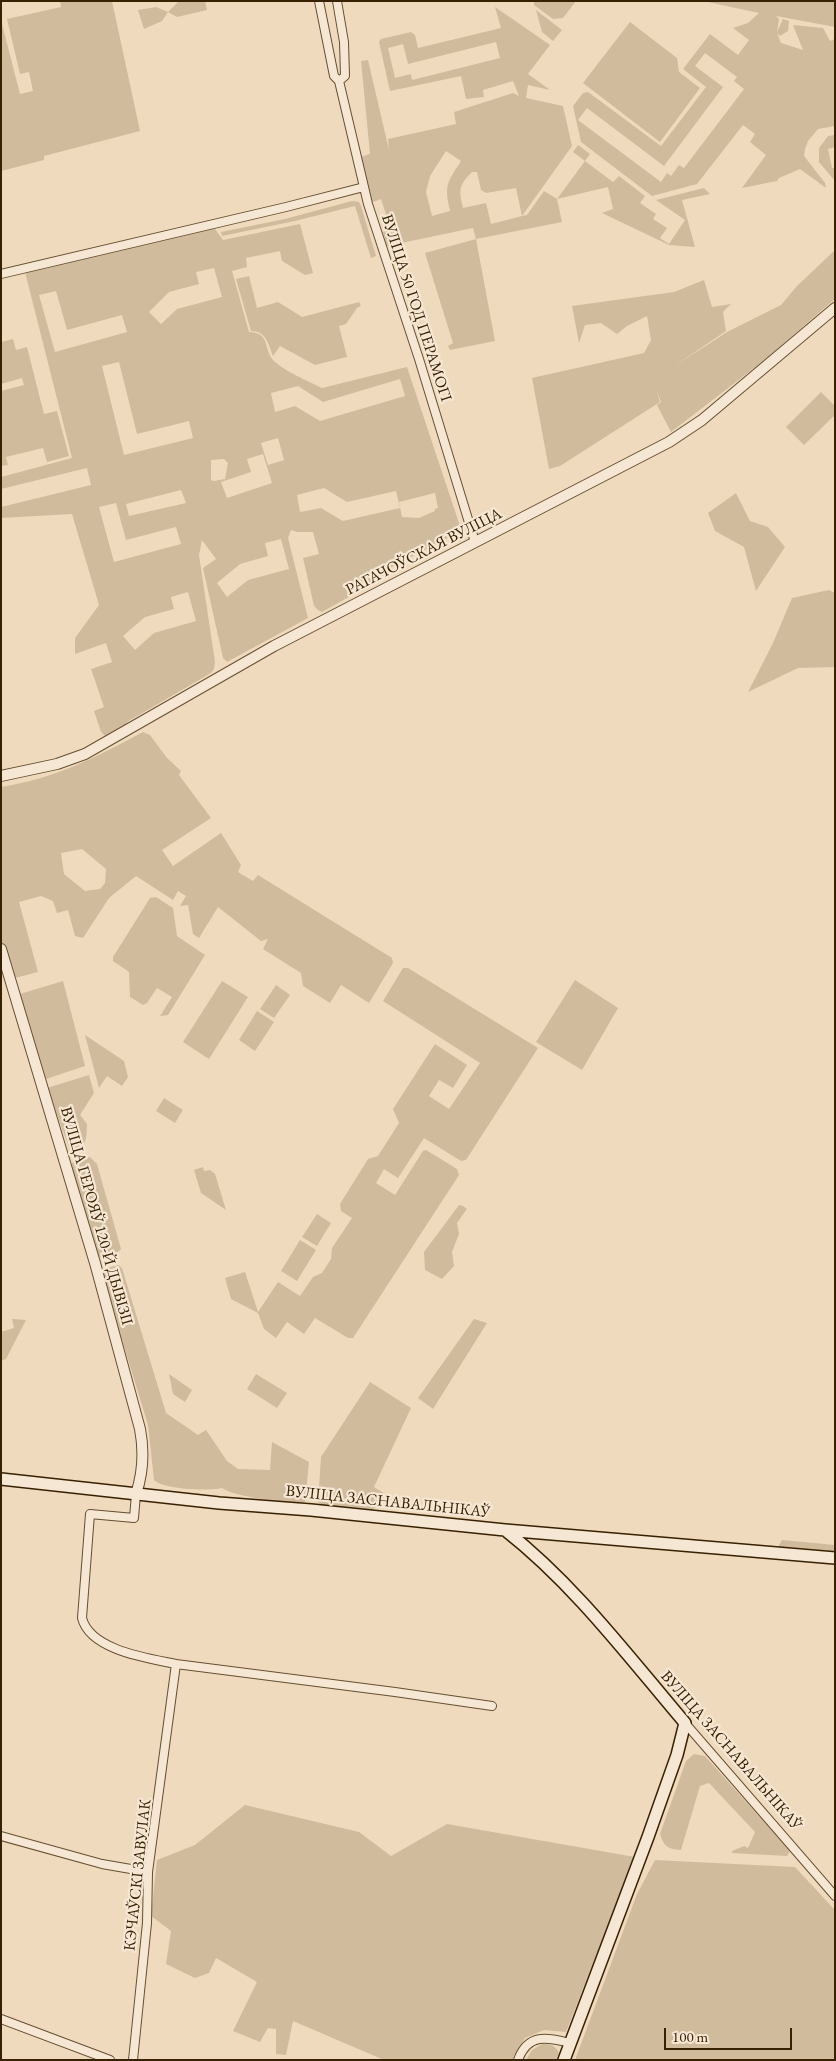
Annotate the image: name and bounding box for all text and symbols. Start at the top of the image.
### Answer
street label: ВУЛІЦА 50 ГОД ПЕРАМОГІ [377,212,455,404]
street label: РАГАЧОЎСКАЯ ВУЛІЦА [343,504,505,600]
street label: ВУЛІЦА ГЕРОЯЎ 120-Й ДЫВІЗІІ [56,1105,136,1327]
street label: ВУЛІЦА ЗАСНАВАЛЬНІКАЎ [285,1482,491,1522]
street label: ВУЛІЦА ЗАСНАВАЛЬНІКАЎ [656,1667,806,1835]
street label: КЭЧАЎСКІ ЗАВУЛАК [120,1798,156,1952]
scale bar [666,2018,794,2050]
text: 100 m [672,2027,708,2046]

